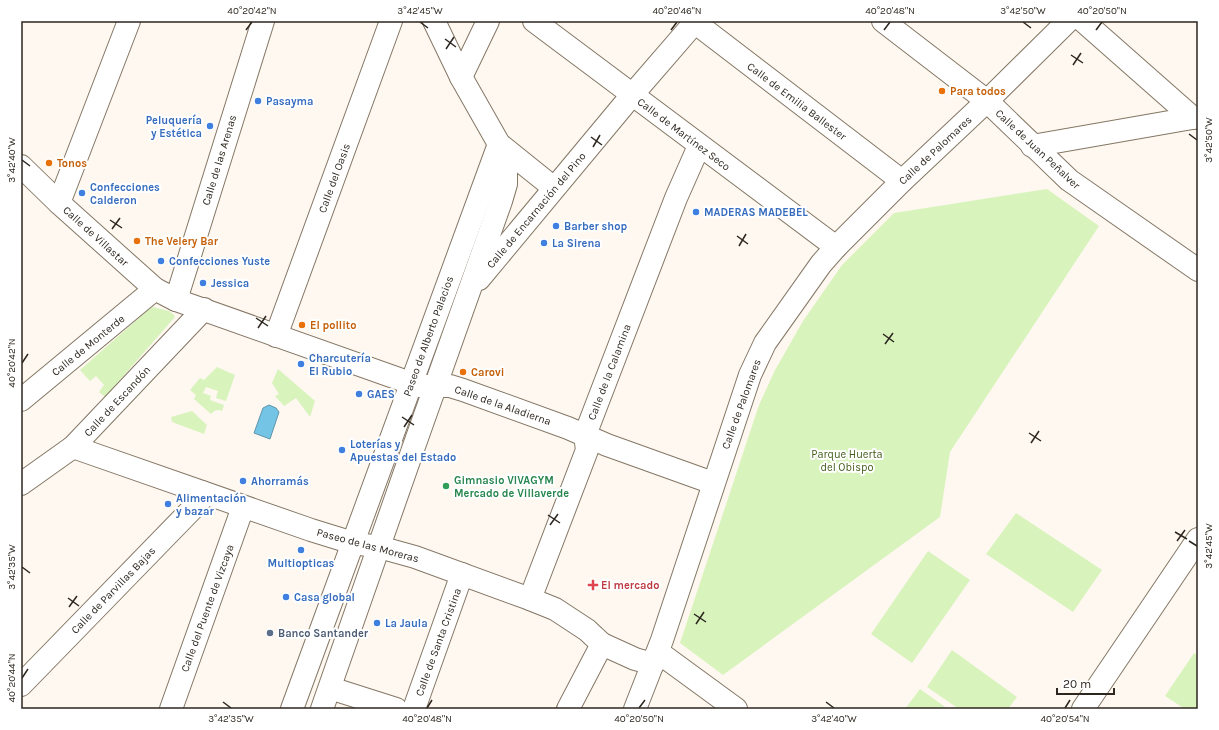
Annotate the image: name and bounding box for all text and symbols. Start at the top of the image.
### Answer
text: 40°20'42"N [227,5,277,17]
text: 3°42'45"W [397,5,443,17]
text: 40°20'46"N [652,5,702,17]
text: 40°20'48"N [865,5,915,17]
text: 3°42'50"W [1000,5,1046,17]
text: 40°20'50"N [1077,5,1127,17]
street label: Calle de Emilia Ballester [744,60,849,143]
place label: Para todos [950,85,1006,98]
marker: Para todos [937,86,947,96]
place label: Pasayma [266,95,313,108]
street label: Calle de Martínez Seco [635,95,733,174]
marker: Pasayma [253,96,263,106]
street label: Calle de Juan Peñalver [993,107,1083,192]
street label: Calle de las Arenas [200,113,239,207]
street label: Calle de Palomares [896,113,975,188]
place label: Peluquería y Estética [146,114,202,140]
text: 3°42'50"W [1203,117,1215,163]
marker: Peluquería y Estética [205,121,215,131]
text: 3°42'40"W [6,137,18,183]
street label: Calle del Oasis [316,141,353,215]
street label: Calle de Encarnación del Pino [484,150,589,271]
place label: Tonos [57,157,87,170]
marker: Tonos [44,158,54,168]
place label: Confecciones Calderon [90,181,160,207]
marker: Confecciones Calderon [77,188,87,198]
street label: Calle de Villastar [60,204,131,269]
place label: MADERAS MADEBEL [704,206,808,219]
marker: MADERAS MADEBEL [691,207,701,217]
place label: Barber shop [564,220,627,233]
marker: Barber shop [551,221,561,231]
place label: The Velery Bar [145,235,219,248]
marker: The Velery Bar [132,236,142,246]
place label: La Sirena [552,237,601,250]
marker: La Sirena [539,238,549,248]
place label: Confecciones Yuste [169,255,270,268]
marker: Confecciones Yuste [156,256,166,266]
street label: Paseo de Alberto Palacios [401,274,456,398]
place label: Jessica [211,277,249,290]
marker: Jessica [198,278,208,288]
street label: Calle de Monterde [49,312,128,379]
place label: El pollito [310,319,356,332]
marker: El pollito [297,320,307,330]
street label: Calle de la Calamina [585,322,634,422]
text: 40°20'42"N [6,338,18,388]
place label: Charcutería El Rubio [309,352,371,378]
street label: Calle de Palomares [719,357,764,451]
marker: Charcutería El Rubio [296,359,306,369]
street label: Calle de Escandón [81,363,153,439]
place label: Carovi [471,366,504,379]
marker: Carovi [458,367,468,377]
street label: Calle de la Aladierna [453,383,553,428]
place label: GAES [367,388,395,401]
marker: GAES [354,389,364,399]
place label: Loterías y Apuestas del Estado [350,438,456,464]
marker: Loterías y Apuestas del Estado [337,445,347,455]
park label: Parque Huerta del Obispo [811,448,883,474]
place label: Gimnasio VIVAGYM Mercado de Villaverde [454,474,569,500]
place label: Ahorramás [251,475,309,488]
marker: Ahorramás [238,476,248,486]
marker: Gimnasio VIVAGYM Mercado de Villaverde [441,481,451,491]
place label: Alimentación y bazar [176,492,246,518]
marker: Alimentación y bazar [163,499,173,509]
text: 3°42'45"W [1203,523,1215,569]
street label: Paseo de las Moreras [315,526,421,565]
street label: Calle del Puente de Vizcaya [178,543,237,674]
text: 3°42'35"W [6,544,18,590]
street label: Calle de Parvillas Bajas [68,544,158,636]
marker: Multiopticas [296,545,306,555]
place label: Multiopticas [268,557,335,570]
place label: El mercado [601,579,659,592]
marker: El mercado [588,580,598,590]
street label: Calle de Santa Cristina [413,586,464,698]
place label: Casa global [294,591,355,604]
marker: Casa global [281,592,291,602]
place label: La Jaula [385,617,428,630]
marker: La Jaula [372,618,382,628]
place label: Banco Santander [278,627,369,640]
marker: Banco Santander [265,628,275,638]
text: 40°20'44"N [6,653,18,703]
scale bar [1057,670,1114,696]
text: 20 m [1063,677,1091,691]
text: 3°42'35"W [208,713,254,725]
text: 40°20'48"N [402,713,452,725]
text: 40°20'50"N [614,713,664,725]
text: 3°42'40"W [811,713,857,725]
text: 40°20'54"N [1040,713,1090,725]

